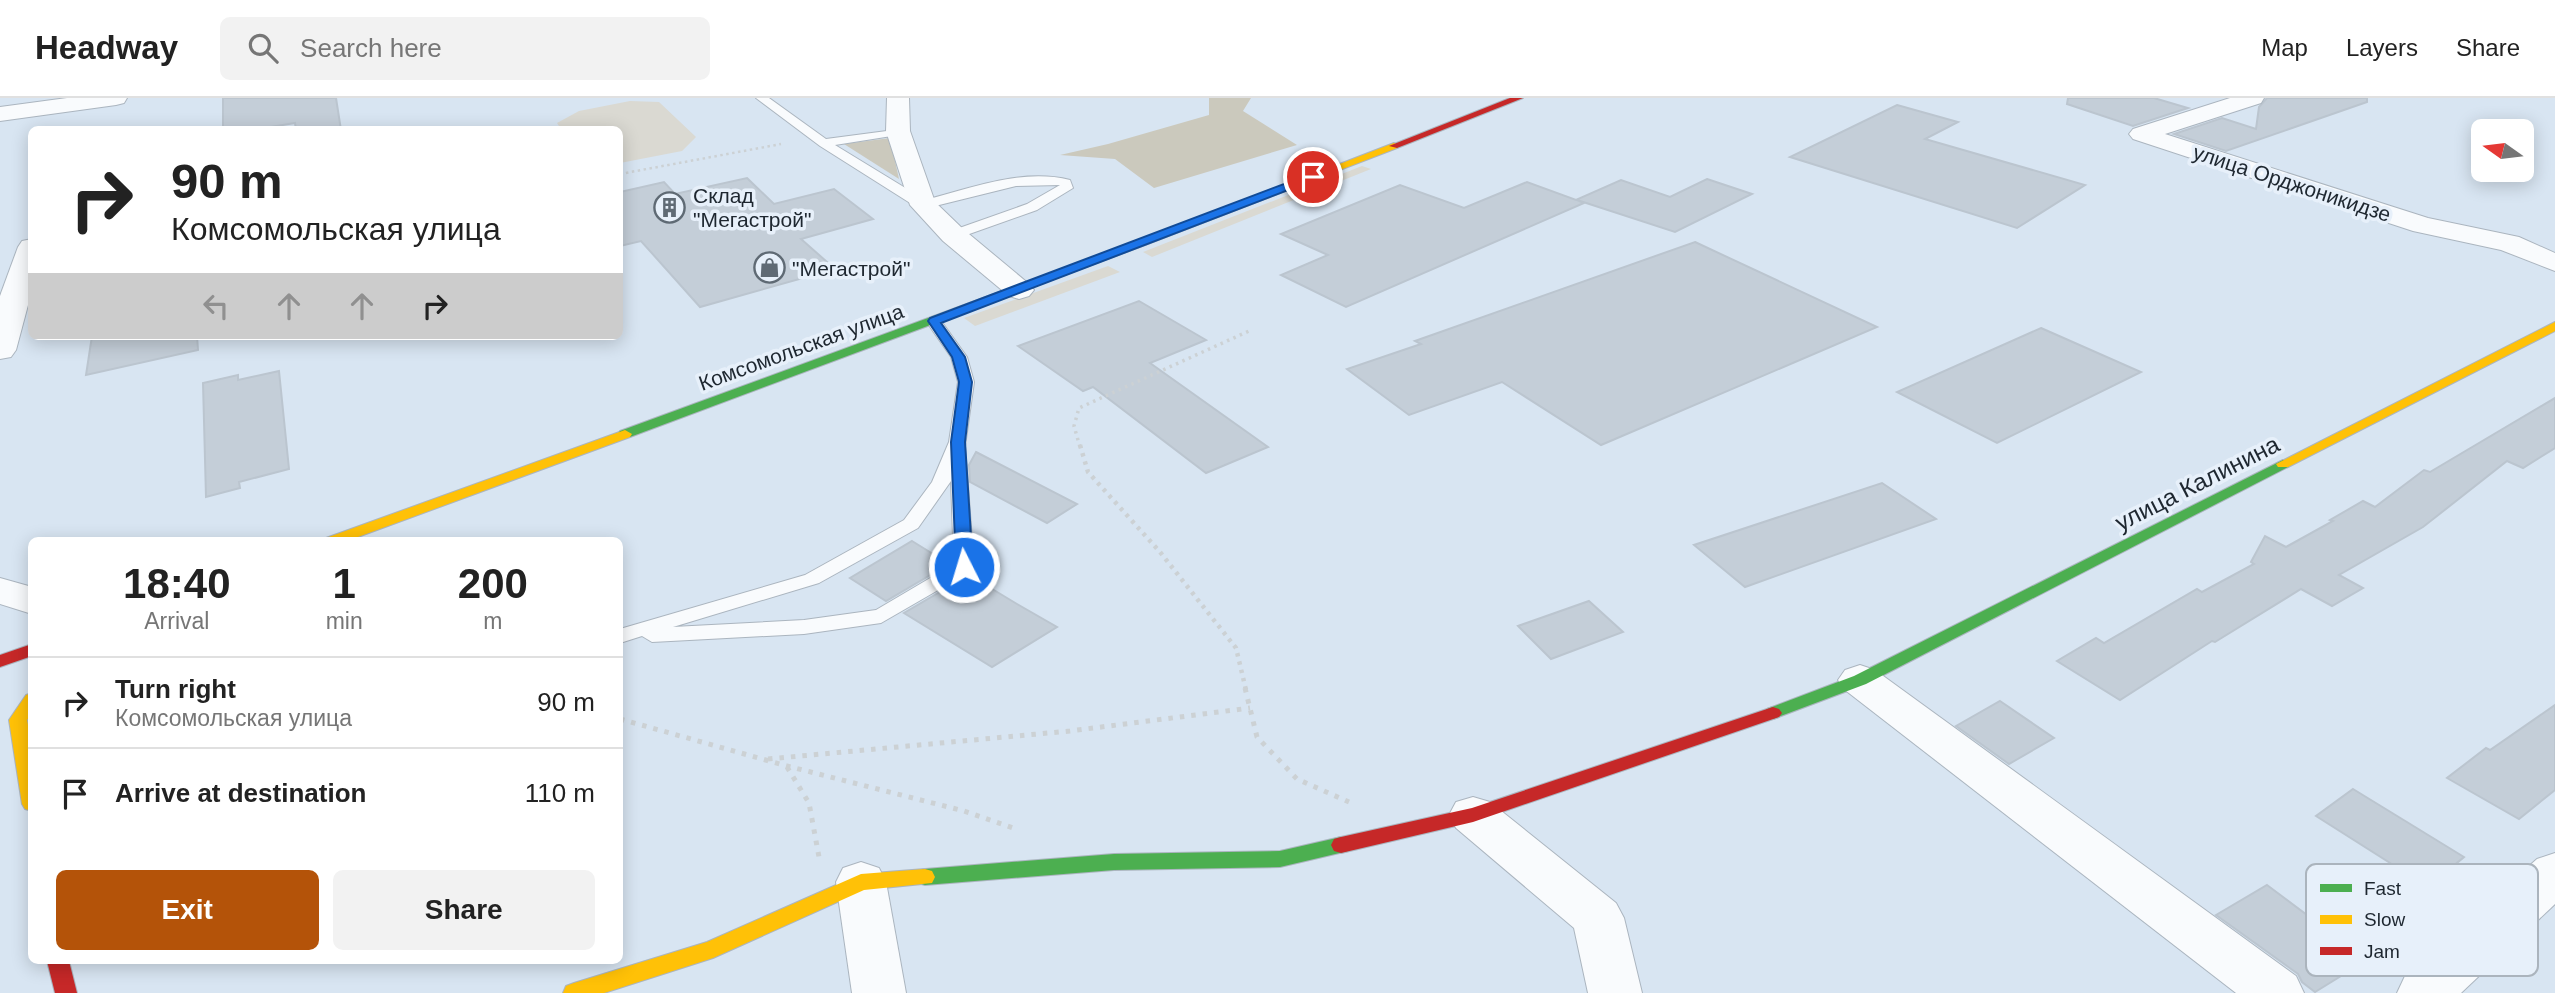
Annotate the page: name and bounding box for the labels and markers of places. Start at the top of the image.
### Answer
pin [1283,147,1343,207]
place label: Склад "Мегастрой" [693,184,811,231]
building icon: Склад "Мегастрой" [653,190,687,224]
shop icon: "Мегастрой" [752,251,786,285]
place label: "Мегастрой" [792,257,910,280]

